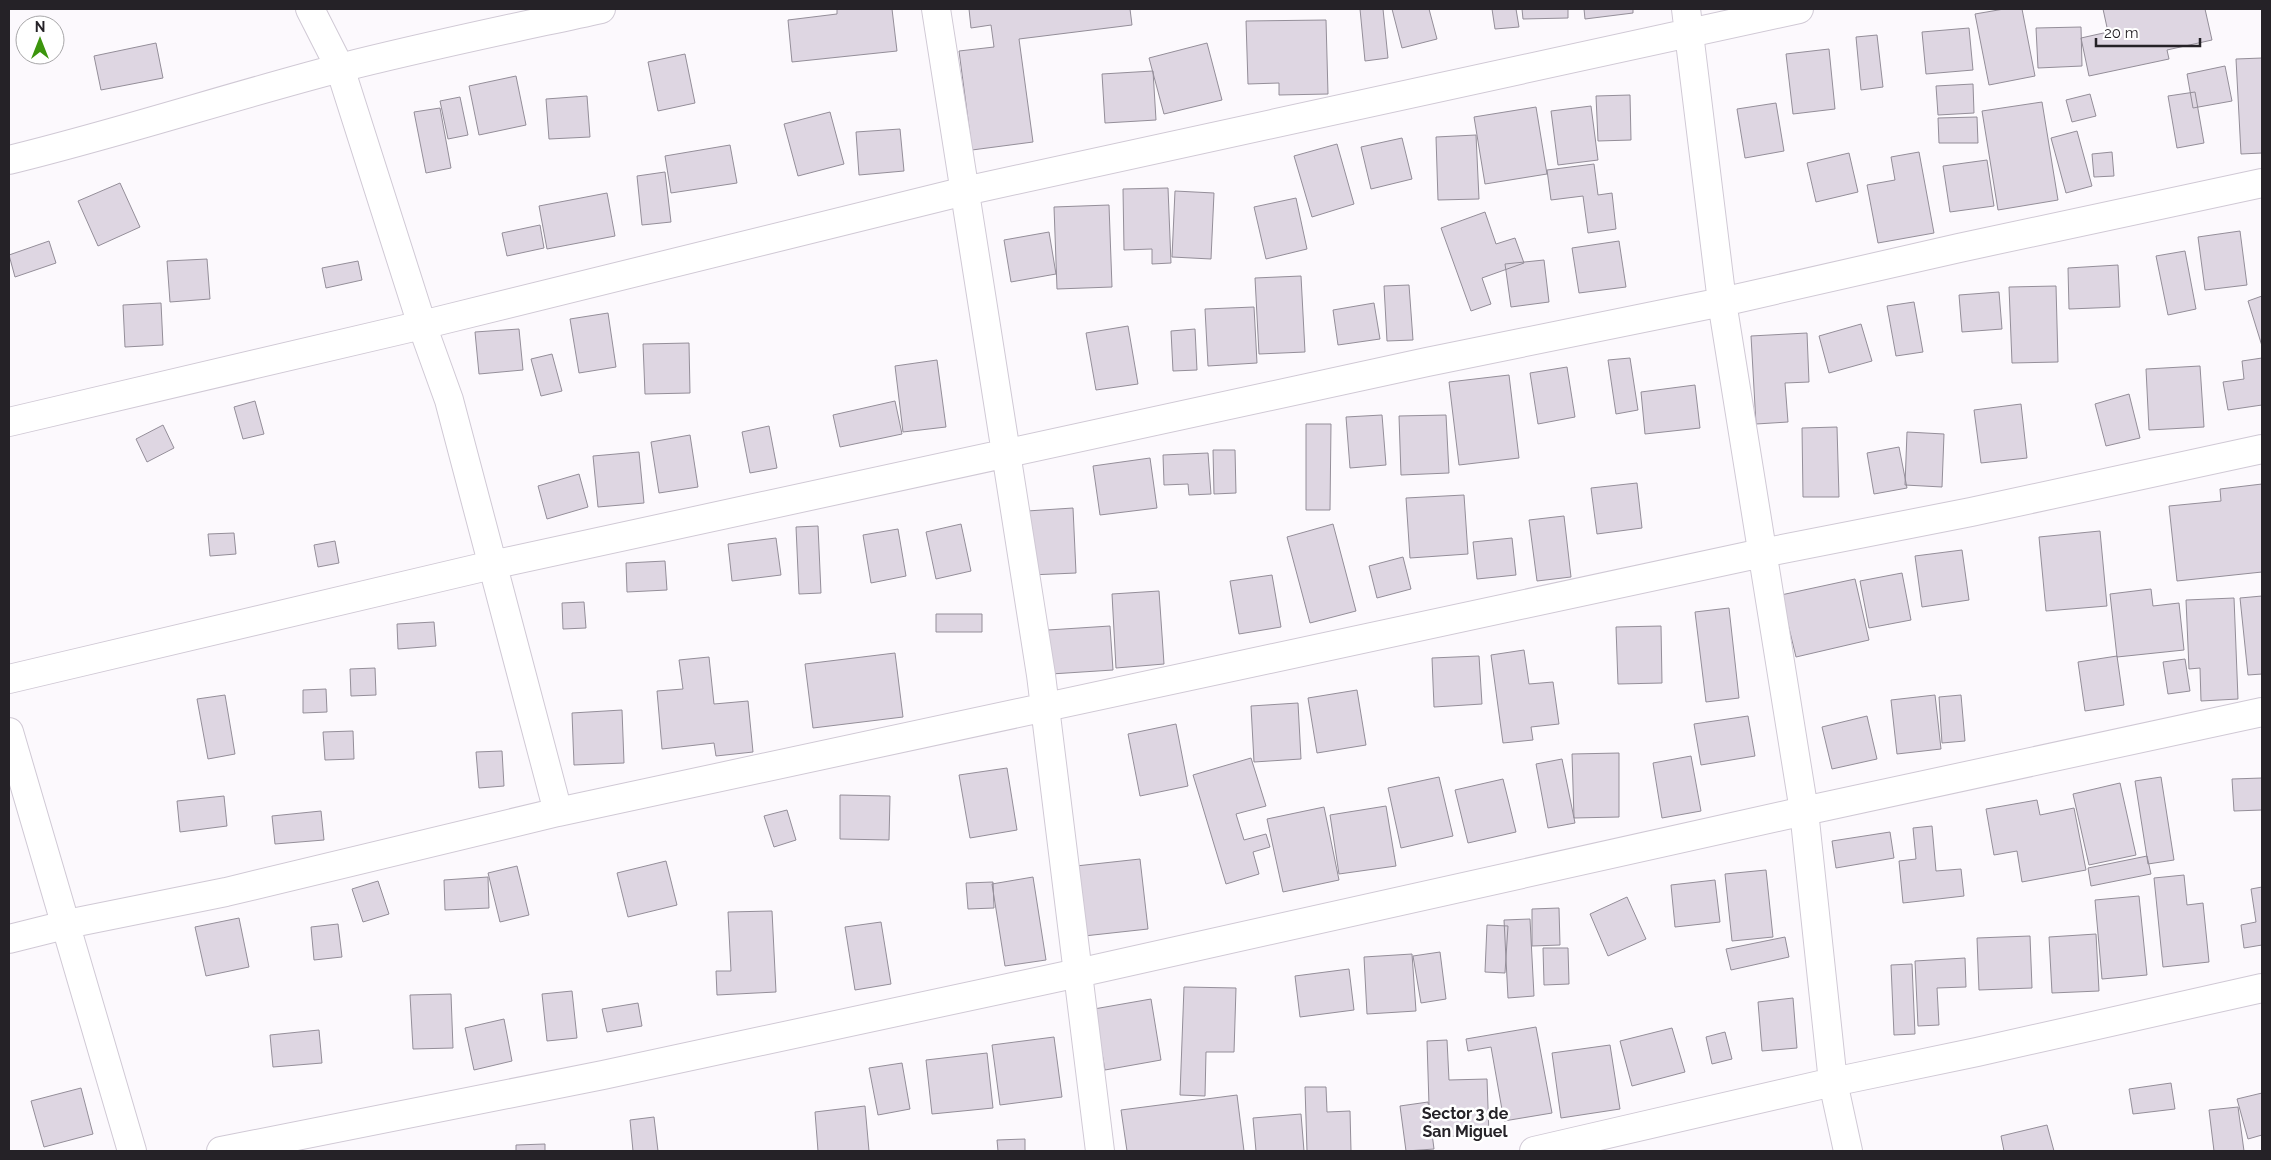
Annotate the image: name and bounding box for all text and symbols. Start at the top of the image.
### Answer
north arrow [15,15,65,65]
scale bar [2096,15,2200,47]
text: N [35,19,45,35]
text: 20 m [2104,24,2139,42]
district label: Sector 3 de San Miguel [1422,1104,1509,1141]

